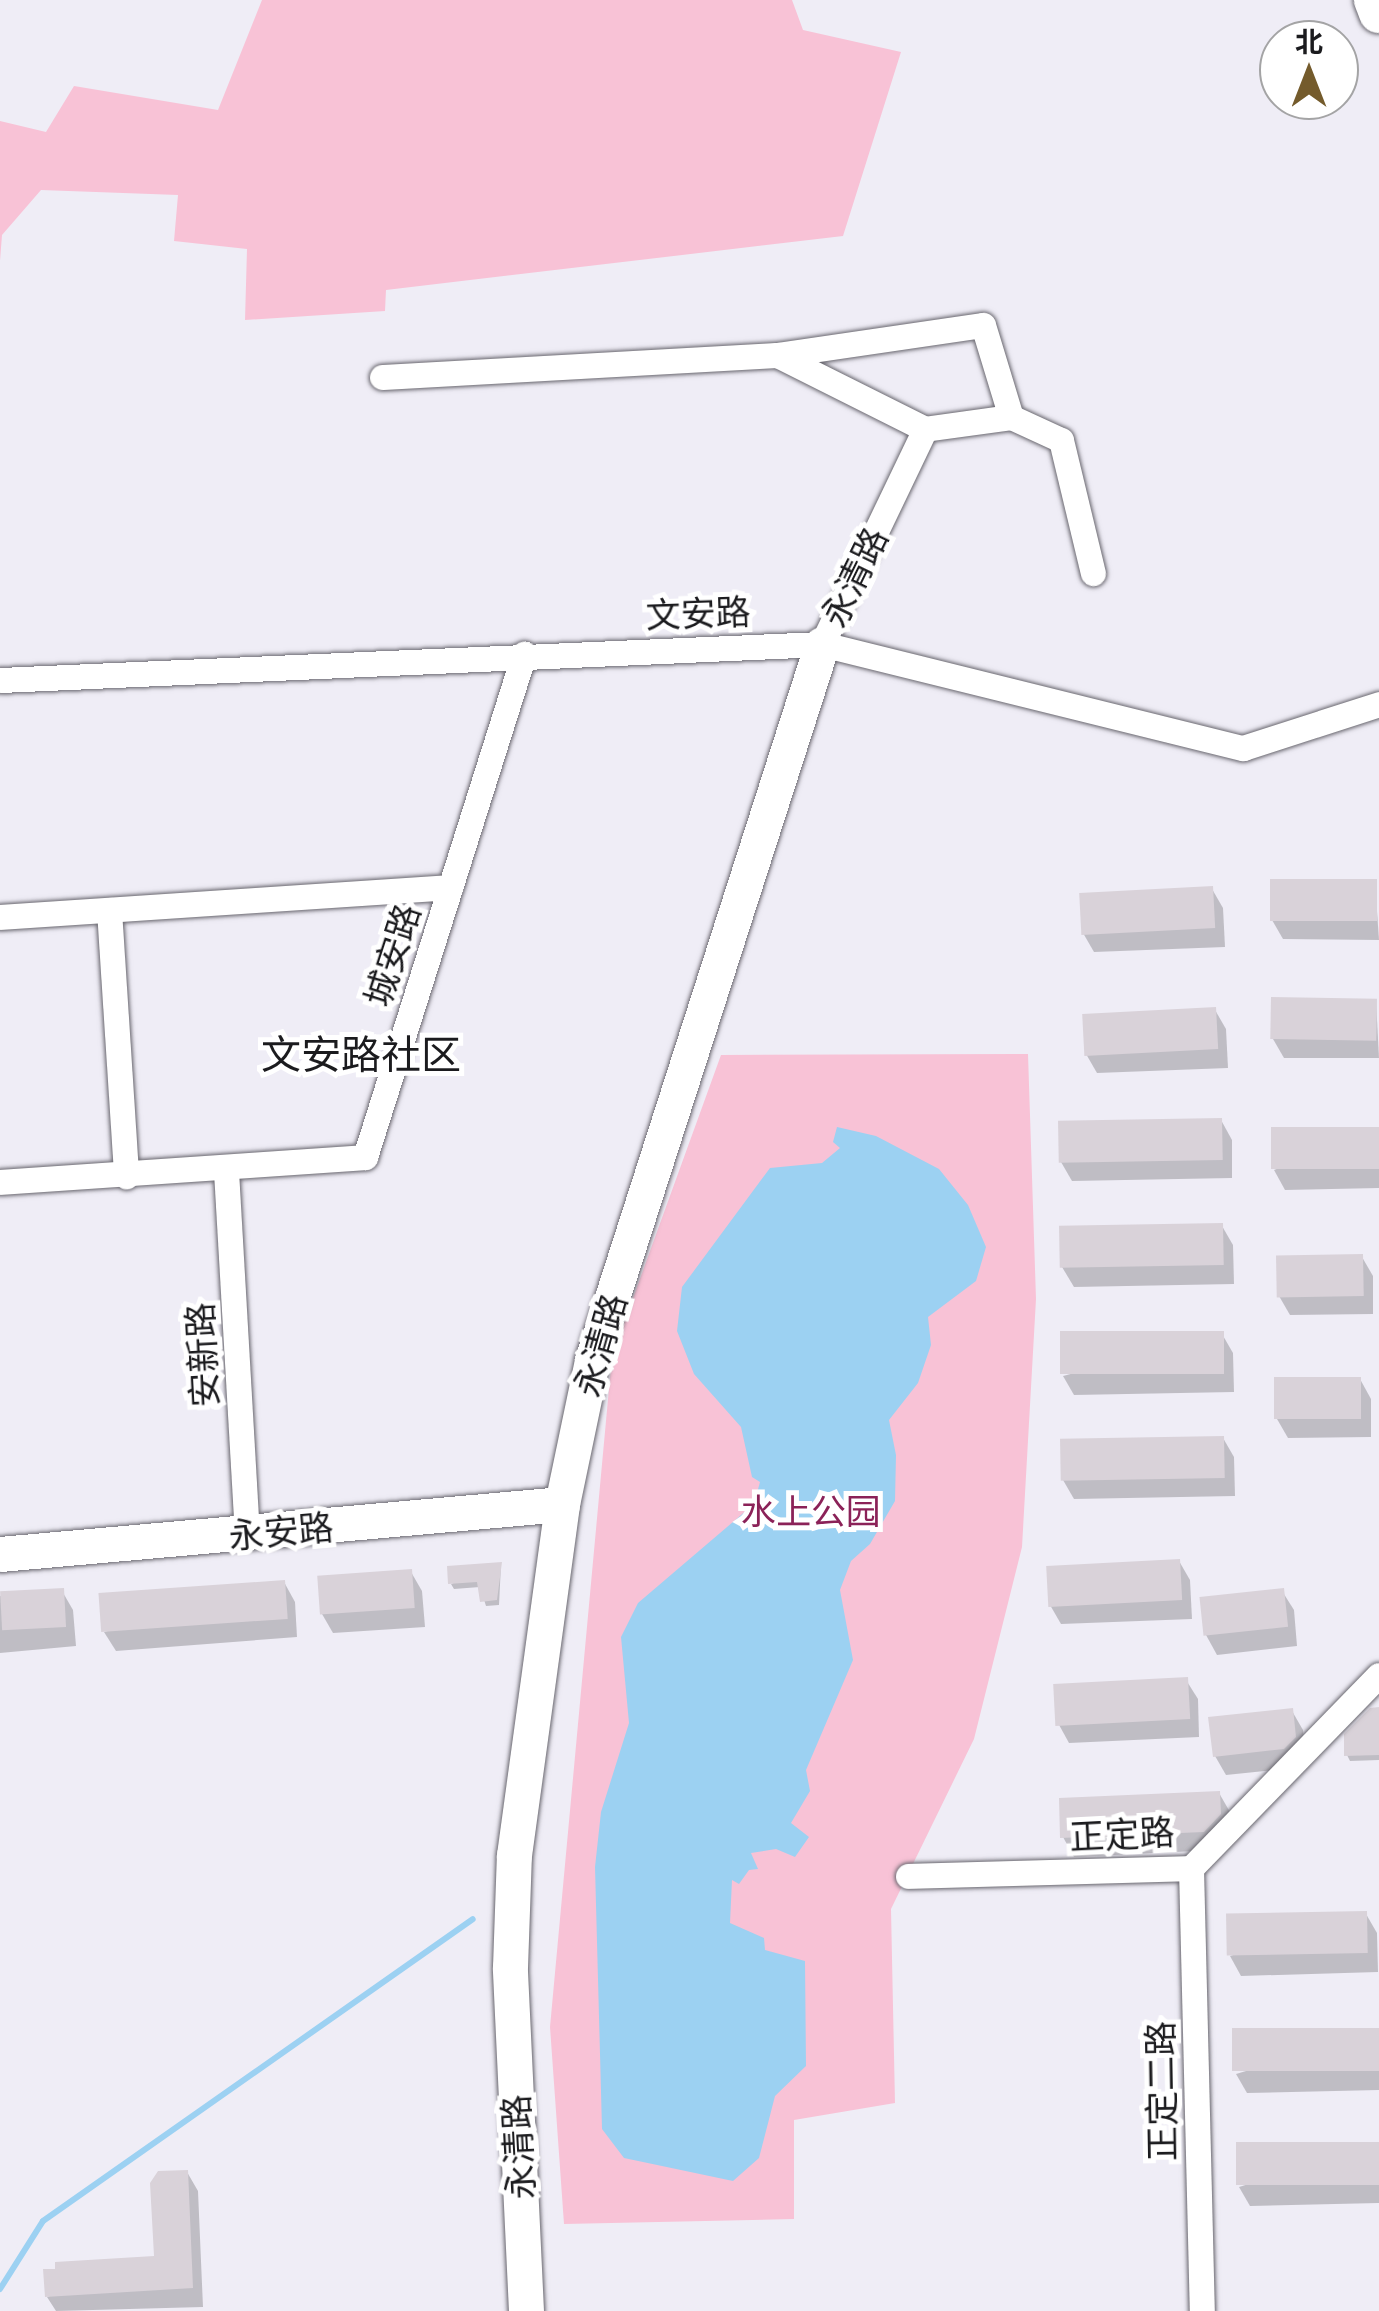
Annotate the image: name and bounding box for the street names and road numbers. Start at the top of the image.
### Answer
street label: 永清路 [812,521,896,633]
street label: 文安路 [645,590,751,636]
street label: 城安路 [356,899,428,1011]
street label: 永清路 [565,1289,635,1401]
street label: 安新路 [178,1301,226,1409]
street label: 永安路 [227,1506,335,1556]
street label: 正定路 [1068,1810,1176,1858]
street label: 正定二路 [1139,2021,1183,2161]
street label: 永清路 [494,2093,542,2201]

